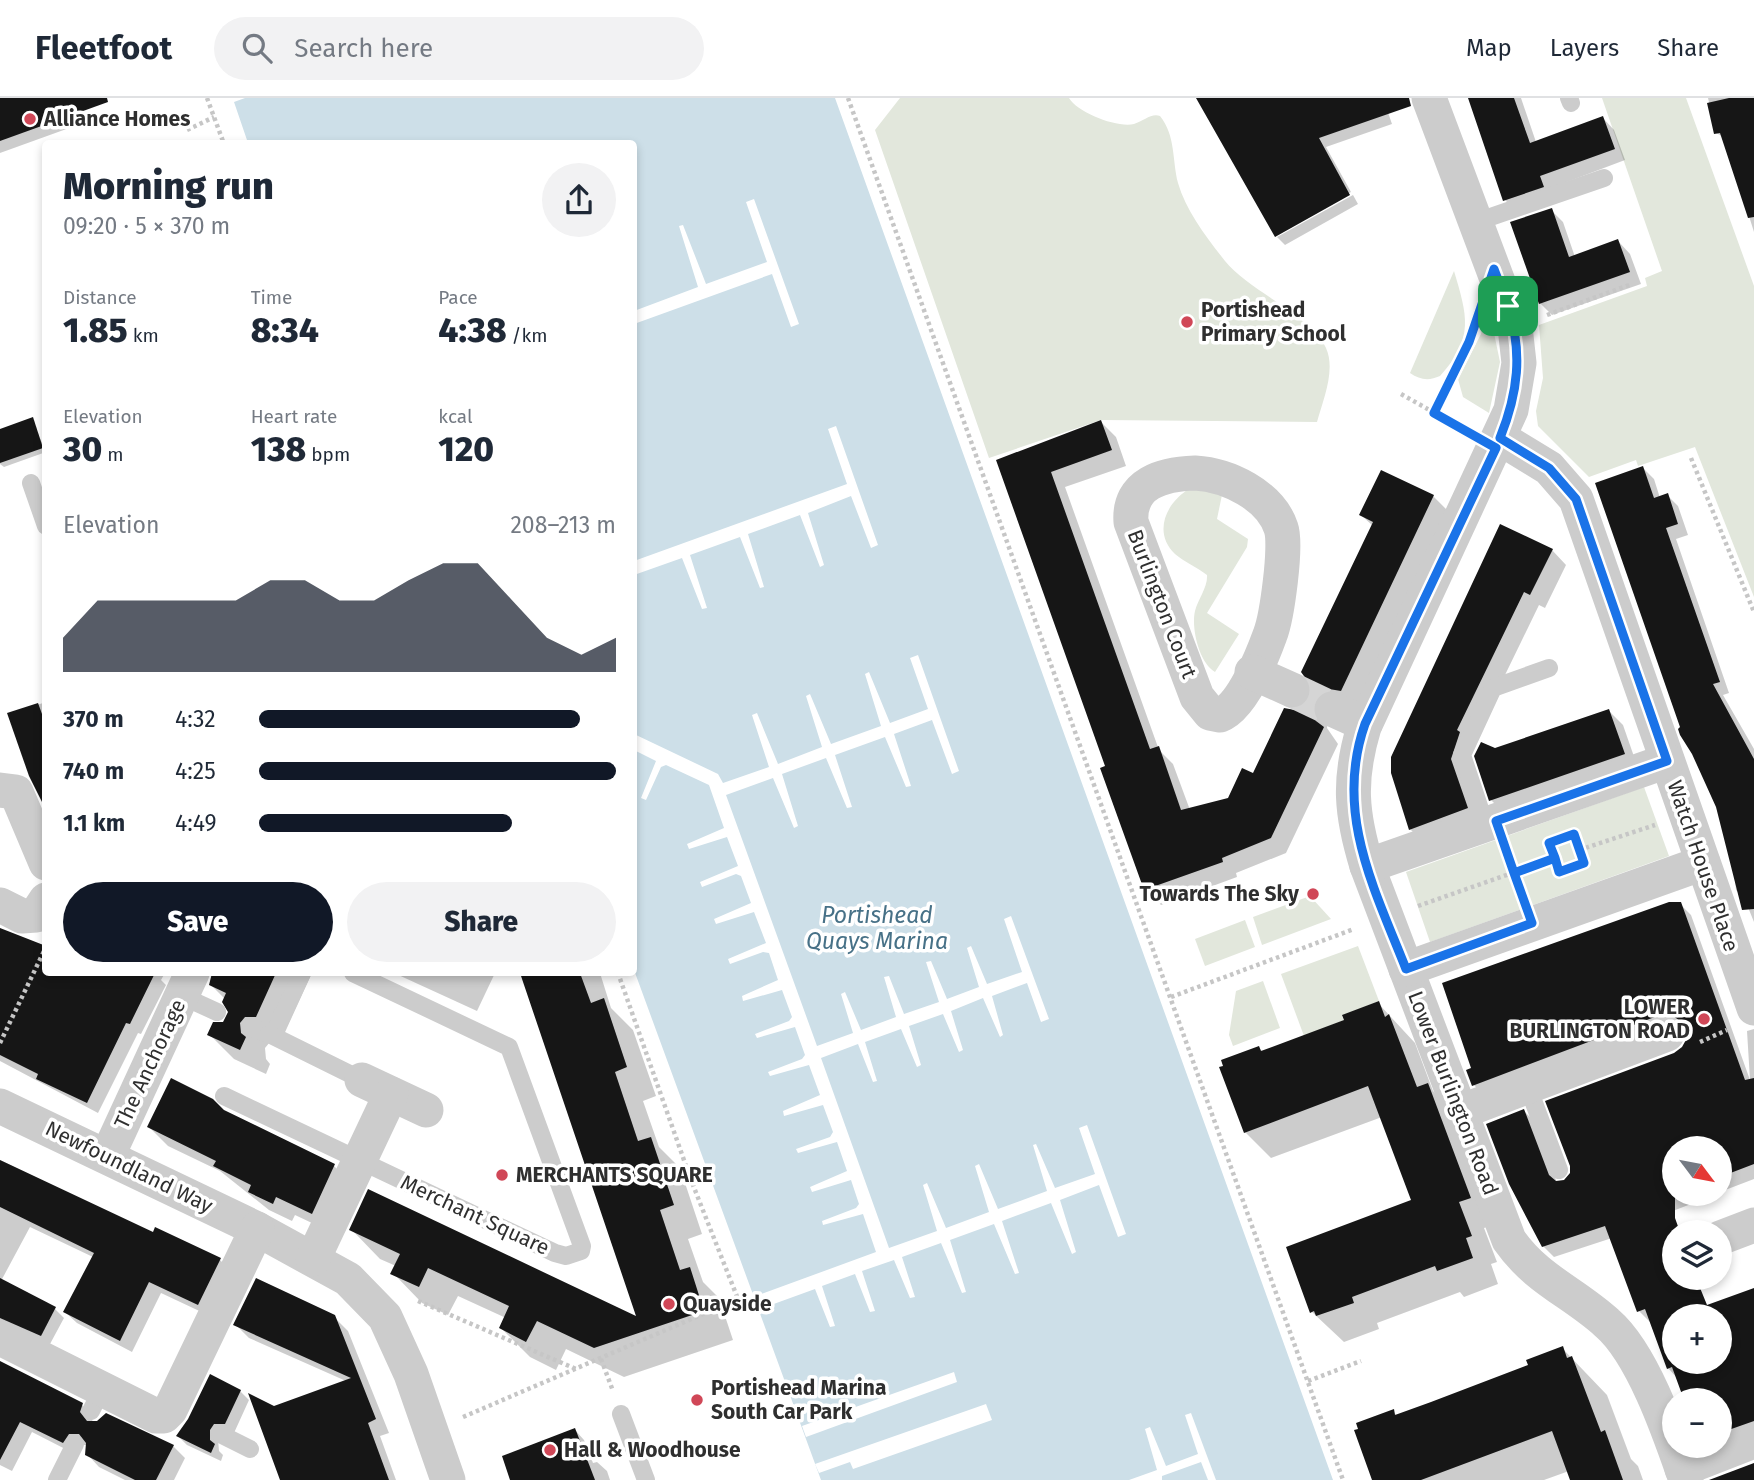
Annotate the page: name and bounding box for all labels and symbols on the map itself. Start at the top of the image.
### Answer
place label: Alliance Homes [43,106,190,132]
marker: Alliance Homes [22,111,38,127]
pin [1478,276,1538,336]
place label: Portishead Primary School [1201,297,1347,347]
marker: Portishead Primary School [1179,314,1195,330]
street label: Burlington Court [1122,526,1202,682]
street label: Watch House Place [1661,777,1745,955]
place label: Towards The Sky [1140,881,1299,907]
marker: Towards The Sky [1305,886,1321,902]
water label: Portishead Quays Marina [806,901,948,955]
street label: Lower Burlington Road [1402,987,1504,1199]
place label: LOWER BURLINGTON ROAD [1509,994,1691,1044]
street label: The Anchorage [109,995,191,1133]
marker: LOWER BURLINGTON ROAD [1696,1011,1712,1027]
street label: Newfoundland Way [41,1115,218,1219]
north arrow [1662,1136,1732,1206]
place label: MERCHANTS SQUARE [516,1162,713,1188]
marker: MERCHANTS SQUARE [494,1167,510,1183]
street label: Merchant Square [397,1169,553,1261]
place label: Quayside [683,1291,772,1317]
marker: Quayside [661,1296,677,1312]
place label: Portishead Marina South Car Park [711,1375,886,1425]
marker: Portishead Marina South Car Park [689,1392,705,1408]
place label: Hall & Woodhouse [564,1437,741,1463]
marker: Hall & Woodhouse [542,1442,558,1458]

